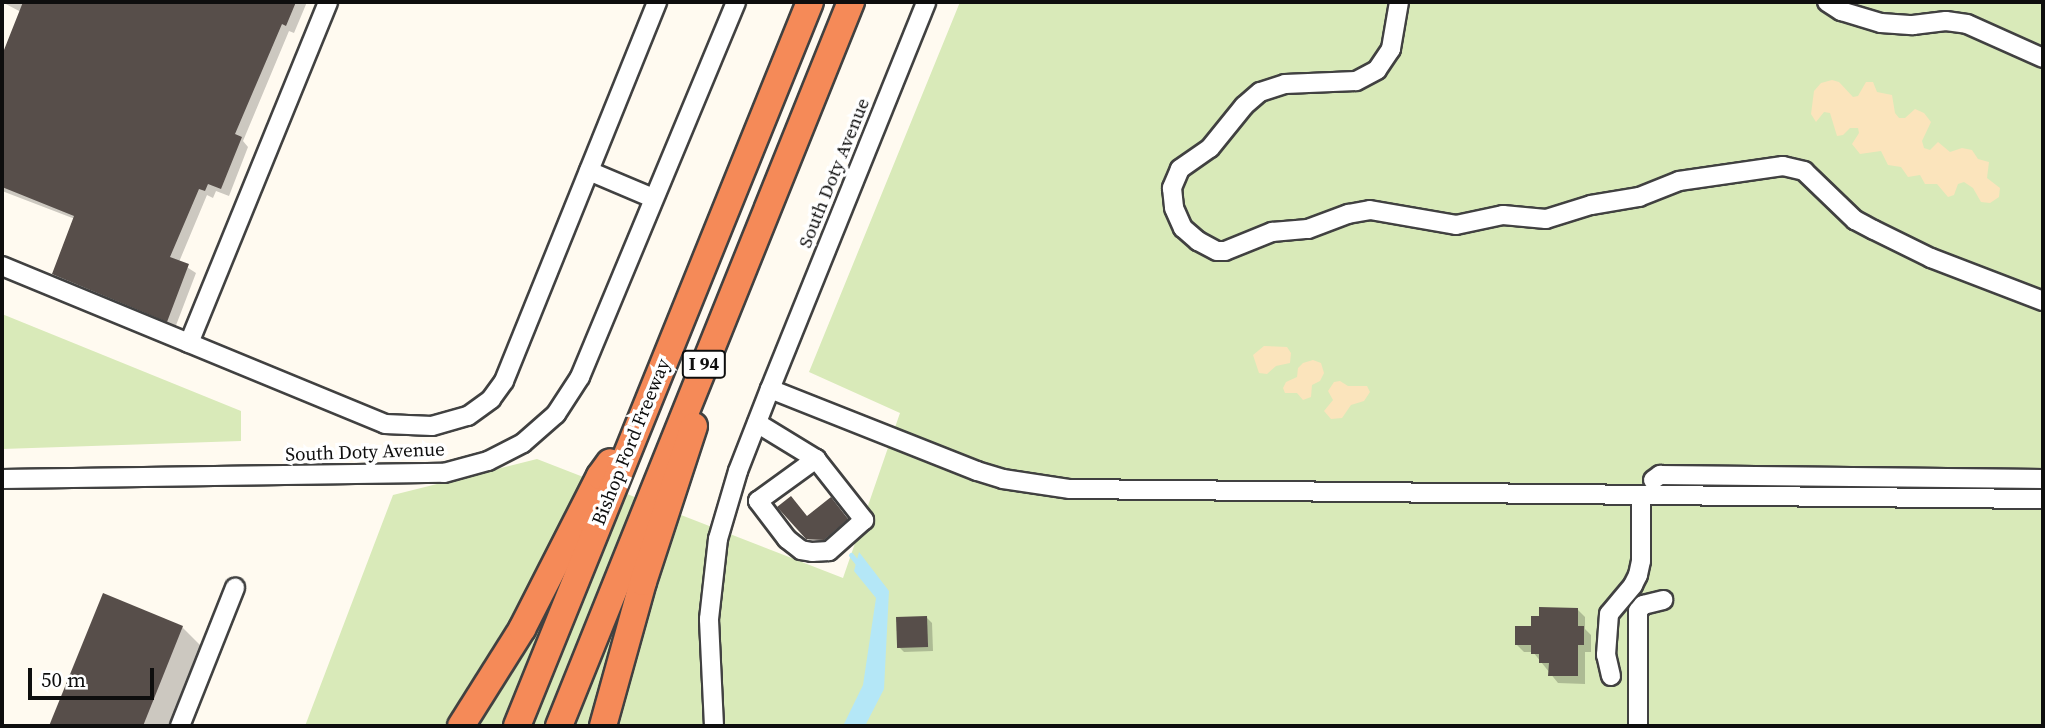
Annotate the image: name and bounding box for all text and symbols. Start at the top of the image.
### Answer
street label: South Doty Avenue [794,95,874,251]
road number: I 94 [681,350,727,378]
street label: Bishop Ford Freeway [587,355,675,529]
street label: South Doty Avenue [285,438,445,466]
scale bar [32,654,158,698]
text: 50 m [41,665,86,694]

